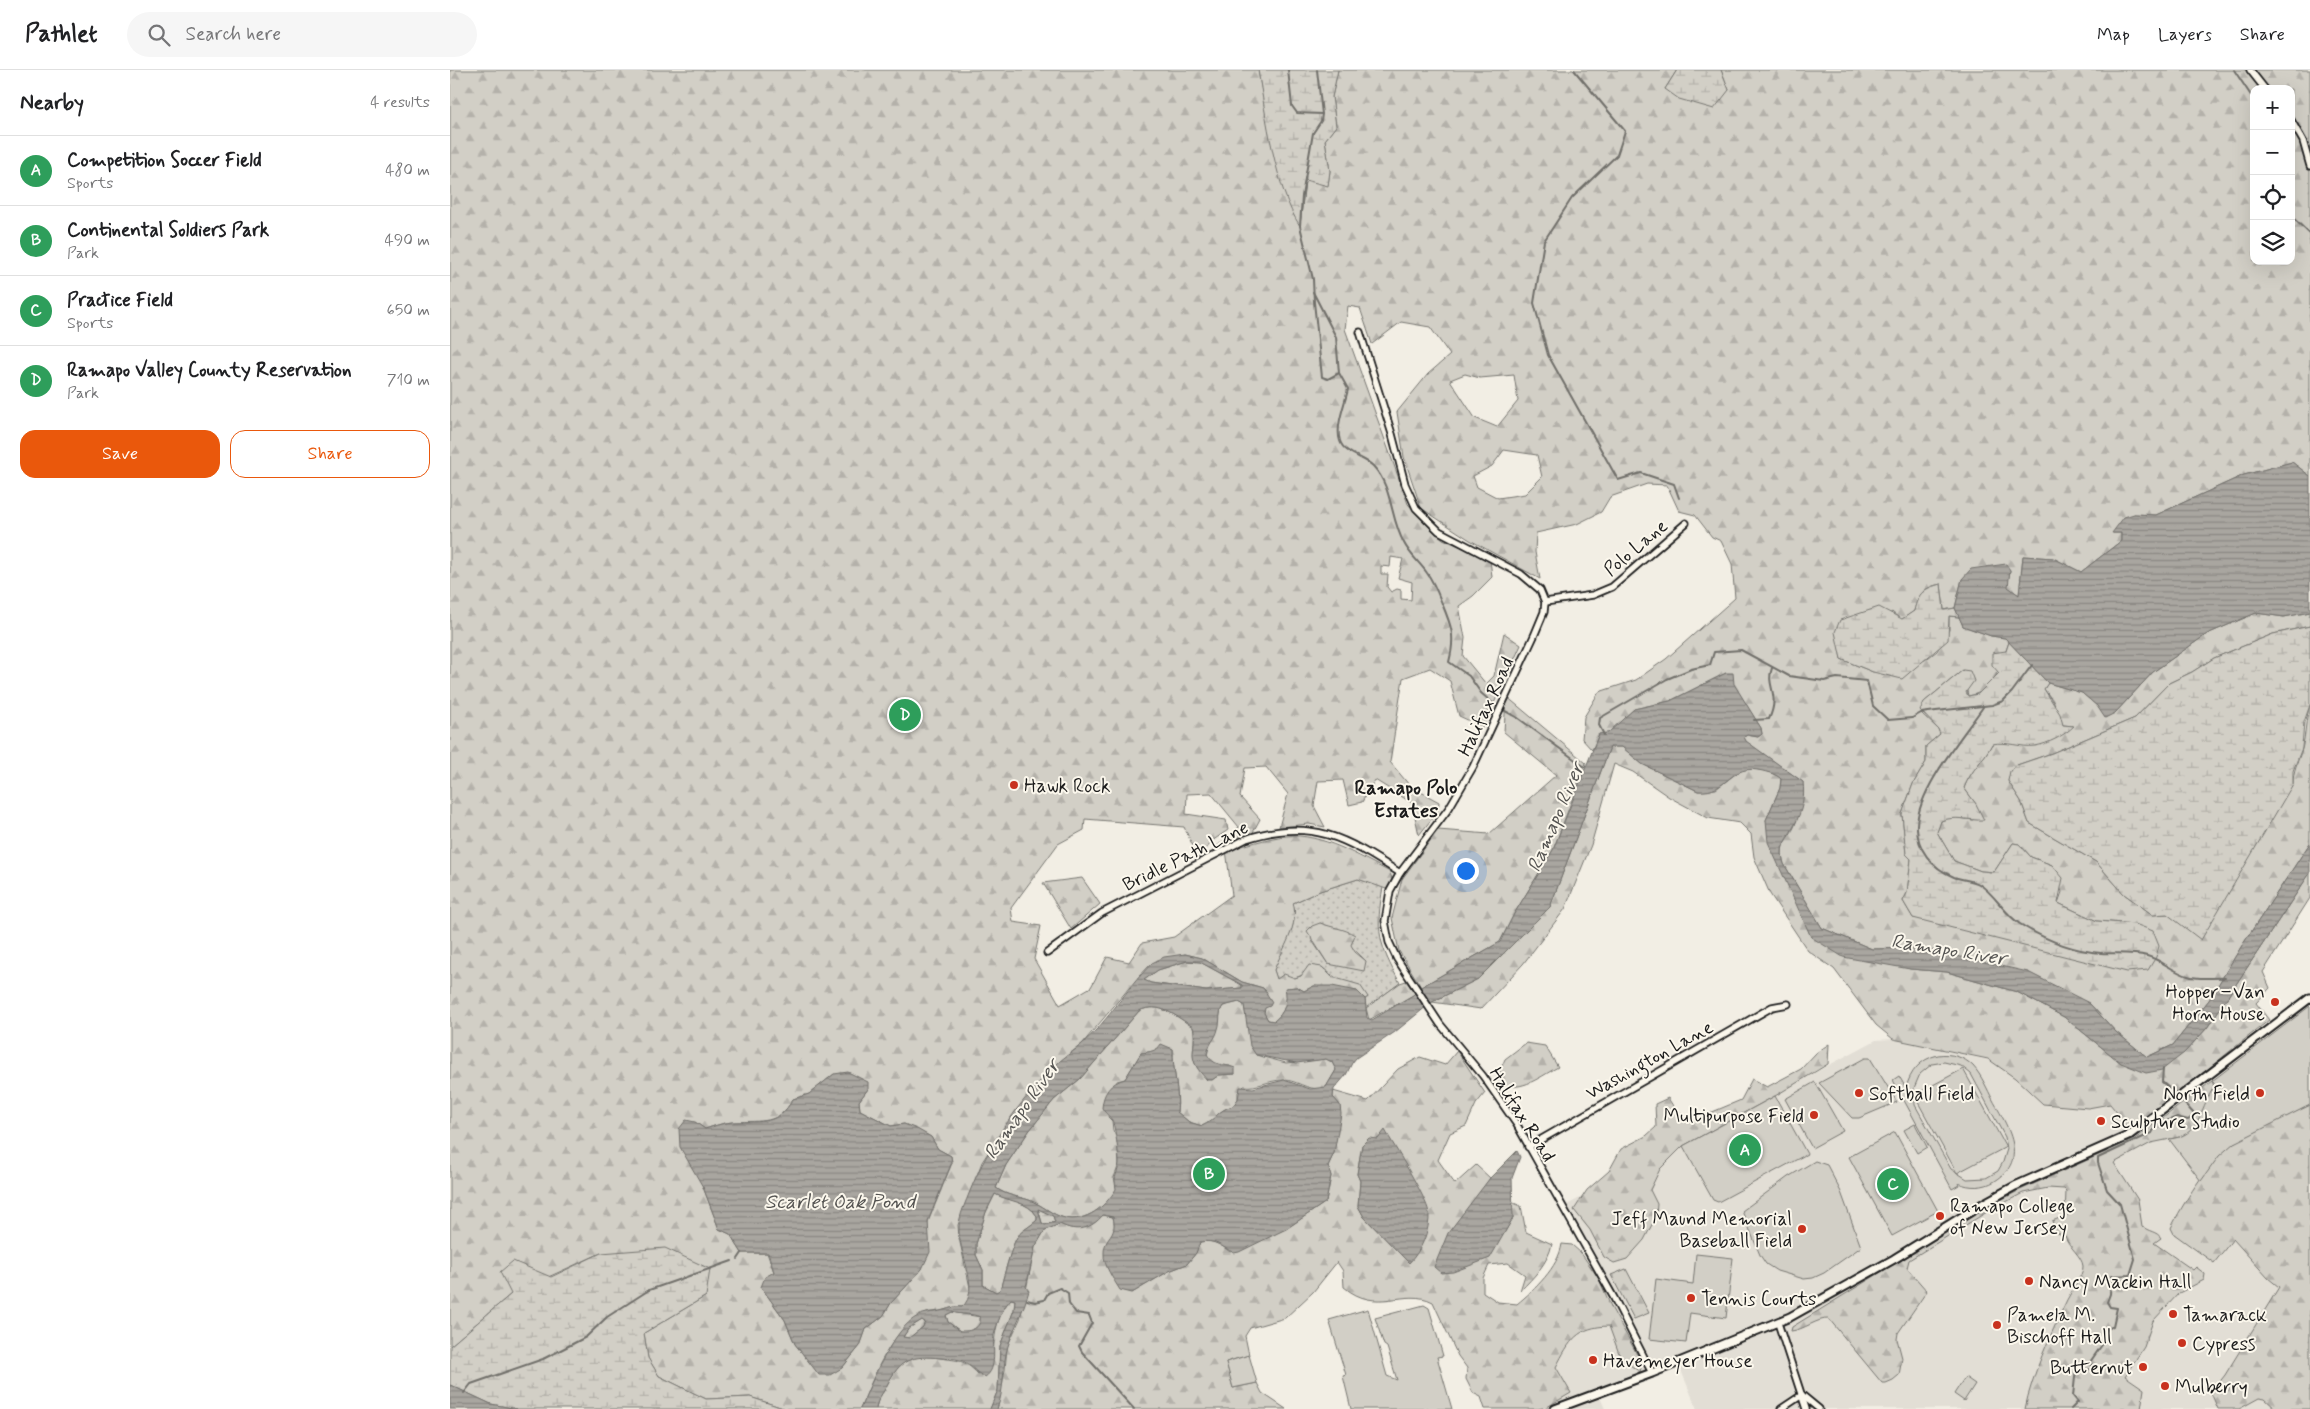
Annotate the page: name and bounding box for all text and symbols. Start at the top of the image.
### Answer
search box [127,12,477,57]
text: Pathlet [25,19,97,50]
icon: search [145,21,173,49]
text: Search here [185,22,281,47]
text: Map [2097,23,2130,47]
text: Layers [2158,23,2212,47]
text: Share [2240,23,2285,47]
map controls [2250,85,2295,265]
button: + [2250,85,2295,130]
text: Nearby [20,89,84,117]
text: 4 results [370,92,430,113]
button: − [2250,130,2295,175]
text: Competition Soccer Field [67,148,262,173]
text: A [31,160,41,181]
text: 480 m [385,160,430,181]
text: Sports [67,173,113,194]
button: locate [2250,175,2295,220]
text: Continental Soldiers Park [67,218,269,243]
button: layers [2250,220,2295,265]
text: B [31,230,41,251]
text: 490 m [384,230,430,251]
text: Park [67,243,99,264]
text: Practice Field [67,288,173,313]
text: C [30,300,42,321]
text: 650 m [387,300,430,321]
text: Sports [67,313,113,334]
text: Ramapo Valley County Reservation [67,358,352,383]
text: D [30,370,42,391]
text: 710 m [387,370,430,391]
text: Park [67,383,99,404]
button: Save [20,430,220,478]
button: Share [230,430,430,478]
street label: Polo Lane [1599,514,1673,582]
street label: Halifax Road [1452,653,1520,760]
pin: D [889,696,921,734]
water label: Ramapo River [1521,756,1593,876]
place label: Hawk Rock [1024,774,1110,799]
district label: Ramapo Polo Estates [1355,775,1457,825]
marker: Hawk Rock [1008,779,1020,791]
street label: Bridle Path Lane [1118,815,1253,898]
your location [1453,858,1479,884]
water label: Ramapo River [1889,928,2011,973]
place label: Hopper–Van Horn House [2166,980,2265,1027]
marker: Hopper–Van Horn House [2269,996,2281,1008]
street label: Washington Lane [1582,1015,1719,1108]
water label: Ramapo River [978,1052,1068,1165]
street label: Halifax Road [1483,1063,1561,1167]
place label: Softball Field [1869,1082,1975,1107]
place label: North Field [2163,1082,2250,1107]
marker: Softball Field [1853,1087,1865,1099]
marker: North Field [2254,1087,2266,1099]
place label: Multipurpose Field [1663,1104,1804,1129]
marker: Multipurpose Field [1808,1109,1820,1121]
place label: Sculpture Studio [2111,1110,2240,1135]
marker: Sculpture Studio [2095,1115,2107,1127]
pin: A [1729,1131,1761,1169]
pin: B [1193,1155,1225,1193]
pin: C [1877,1165,1909,1203]
water label: Scarlet Oak Pond [765,1189,918,1216]
place label: Ramapo College of New Jersey [1950,1194,2075,1242]
place label: Jeff Maund Memorial Baseball Field [1611,1207,1792,1254]
marker: Ramapo College of New Jersey [1934,1210,1946,1222]
marker: Jeff Maund Memorial Baseball Field [1796,1223,1808,1235]
place label: Nancy Mackin Hall [2039,1270,2192,1296]
marker: Nancy Mackin Hall [2023,1275,2035,1287]
place label: Tennis Courts [1701,1287,1817,1312]
marker: Tennis Courts [1685,1292,1697,1304]
place label: Pamela M. Bischoff Hall [2007,1303,2112,1350]
place label: Tamarack [2183,1303,2267,1328]
marker: Tamarack [2167,1308,2179,1320]
marker: Pamela M. Bischoff Hall [1991,1319,2003,1331]
place label: Cypress [2192,1332,2255,1357]
marker: Cypress [2176,1337,2188,1349]
place label: Havemeyer House [1603,1349,1753,1375]
marker: Havemeyer House [1587,1354,1599,1366]
place label: Butternut [2050,1356,2133,1381]
marker: Butternut [2137,1361,2149,1373]
place label: Mulberry [2175,1375,2248,1400]
marker: Mulberry [2159,1380,2171,1392]

